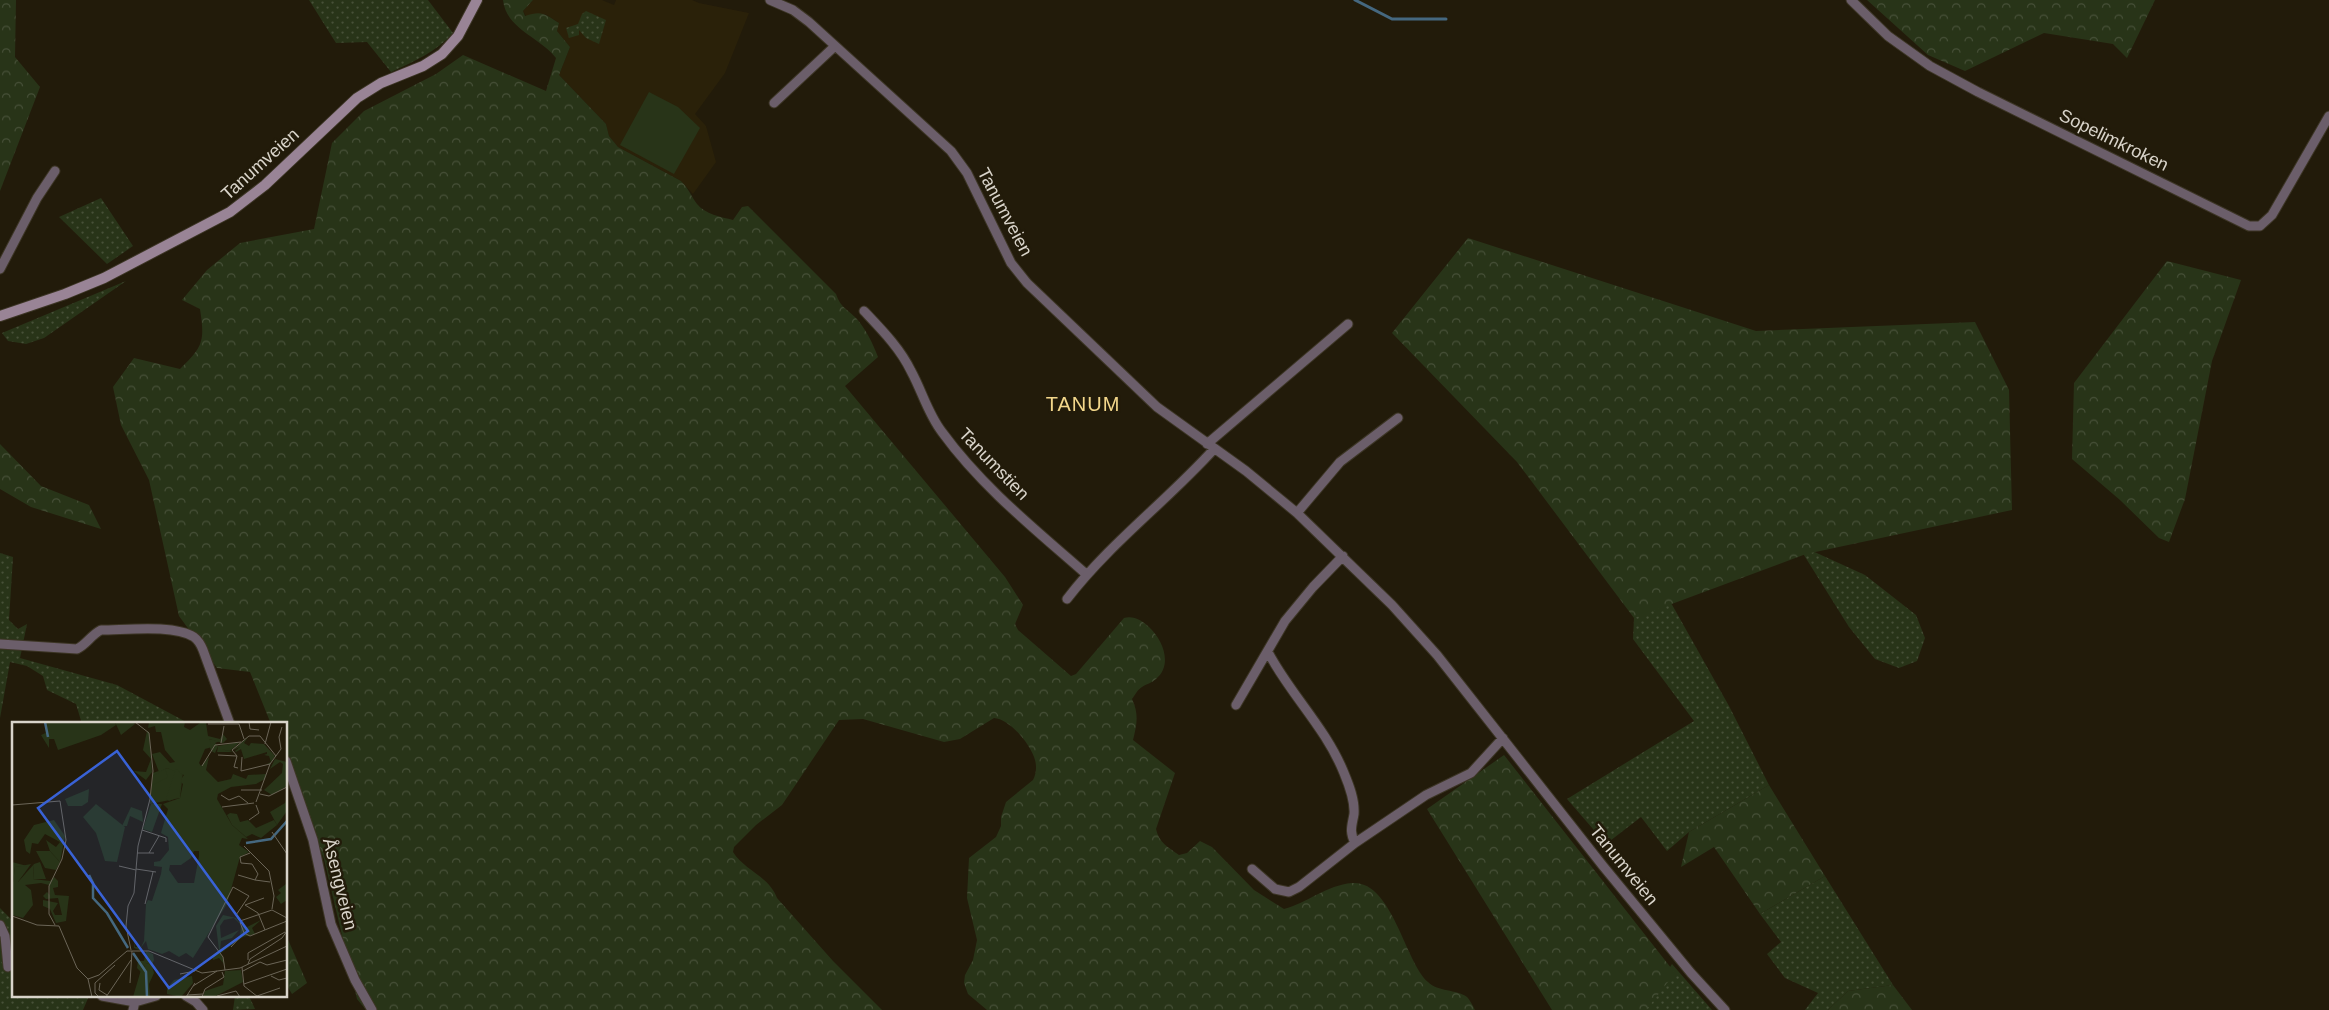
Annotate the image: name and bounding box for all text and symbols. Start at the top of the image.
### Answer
street label: Sopelimkroken [2056,105,2172,175]
street label: Tanumveien [217,124,303,204]
street label: Tanumveien [973,164,1037,260]
district label: TANUM [1046,393,1120,415]
street label: Tanumstien [955,424,1033,504]
inset map [12,722,288,998]
street label: Tanumveien [1586,821,1662,909]
street label: Åsengveien [319,836,361,932]

